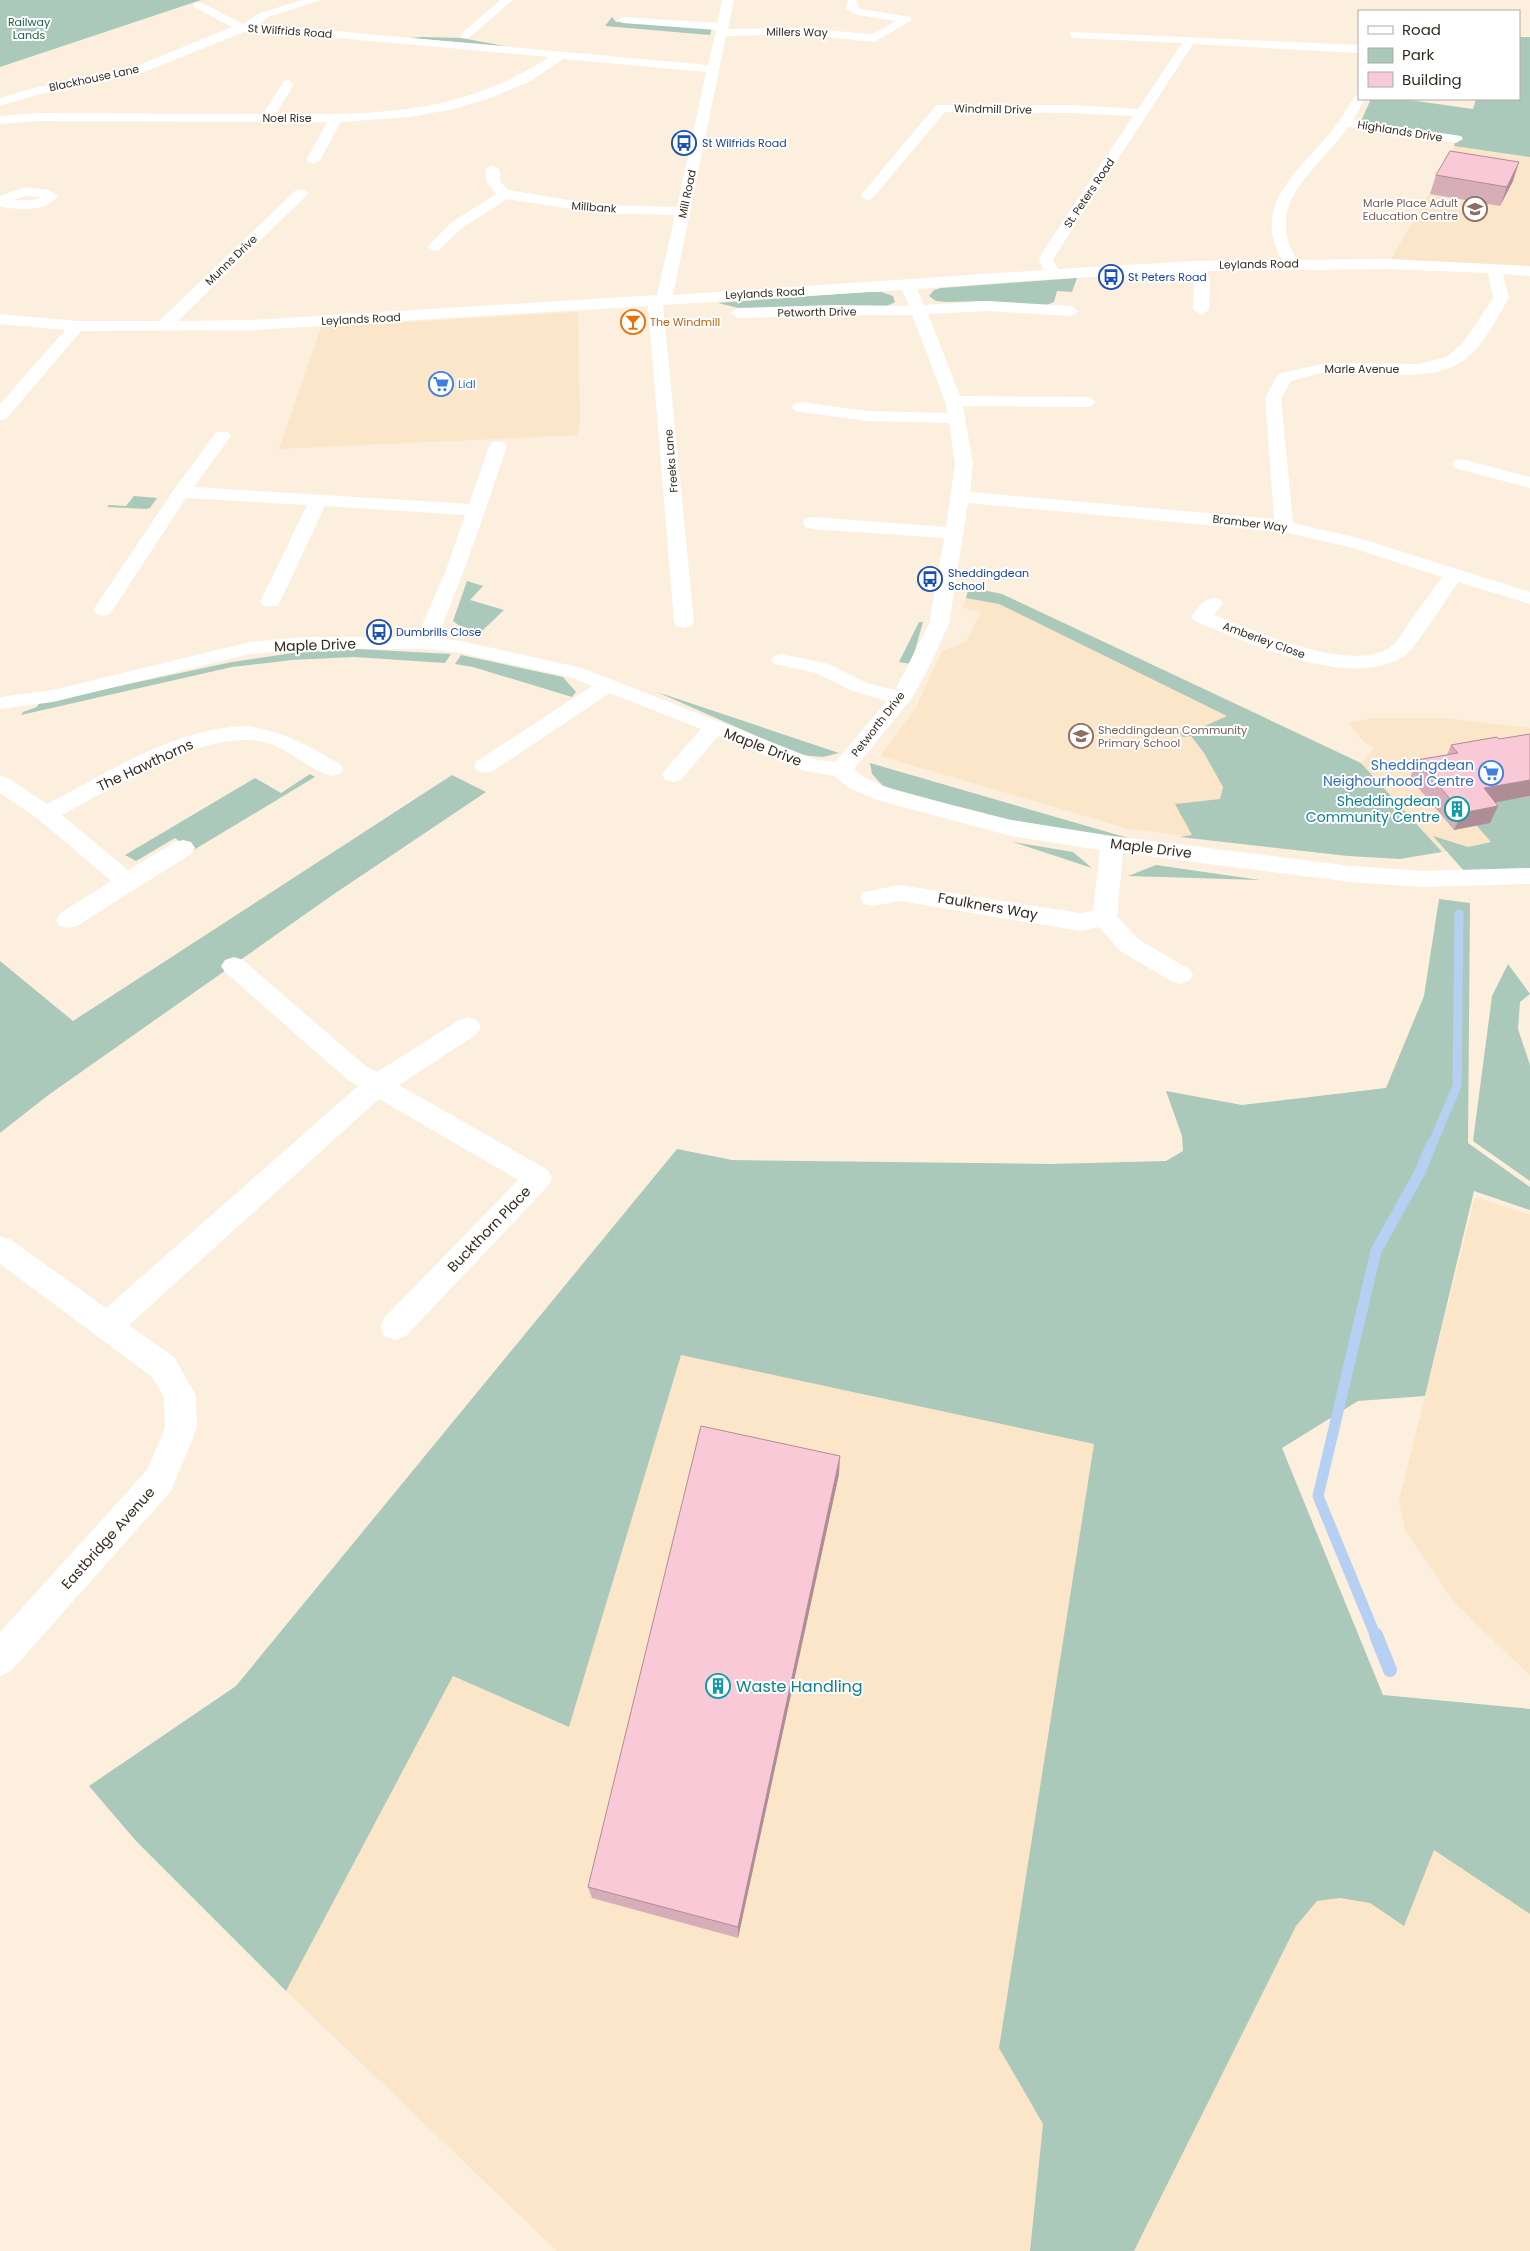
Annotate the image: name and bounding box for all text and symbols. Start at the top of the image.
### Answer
legend [1358,10,1520,100]
park label: Railway Lands [8,14,51,43]
text: Road [1402,19,1441,40]
street label: St Wilfrids Road [247,20,333,42]
street label: Millers Way [766,23,829,41]
text: Park [1402,44,1434,65]
street label: Blackhouse Lane [47,61,141,95]
text: Building [1402,69,1462,90]
street label: Windmill Drive [954,100,1032,118]
street label: Noel Rise [262,110,312,126]
street label: Highlands Drive [1356,116,1444,146]
bus stop icon: St Wilfrids Road [671,130,697,156]
place label: St Wilfrids Road [702,135,787,151]
street label: St. Peters Road [1060,155,1118,231]
street label: Mill Road [674,168,700,220]
place label: Marle Place Adult Education Centre [1363,195,1458,224]
school or university icon: Marle Place Adult Education Centre [1462,196,1488,222]
street label: Millbank [571,197,617,217]
street label: Munns Drive [201,231,261,289]
street label: Leylands Road [1219,255,1299,273]
bus stop icon: St Peters Road [1098,264,1124,290]
place label: St Peters Road [1128,269,1207,285]
street label: Leylands Road [725,283,805,303]
street label: Petworth Drive [777,303,857,321]
street label: Leylands Road [321,309,401,329]
bar icon: The Windmill [620,309,646,335]
place label: The Windmill [650,314,720,330]
street label: Marle Avenue [1325,361,1400,377]
supermarket icon: Lidl [428,371,454,397]
place label: Lidl [458,376,476,392]
street label: Freeks Lane [660,428,682,493]
street label: Bramber Way [1212,510,1289,536]
place label: Sheddingdean School [948,565,1029,594]
bus stop icon: Sheddingdean School [917,566,943,592]
street label: Amberley Close [1221,618,1308,662]
bus stop icon: Dumbrills Close [366,619,392,645]
place label: Dumbrills Close [396,624,481,640]
street label: Maple Drive [274,634,357,656]
street label: Petworth Drive [847,688,909,760]
place label: Sheddingdean Community Primary School [1098,722,1248,751]
street label: Maple Drive [721,723,805,771]
school or university icon: Sheddingdean Community Primary School [1068,723,1094,749]
street label: The Hawthorns [94,734,196,796]
place label: Sheddingdean Neighourhood Centre [1323,755,1474,791]
supermarket icon: Sheddingdean Neighourhood Centre [1478,760,1504,786]
place label: Sheddingdean Community Centre [1306,791,1440,827]
building icon: Sheddingdean Community Centre [1444,796,1470,822]
street label: Maple Drive [1109,833,1193,863]
street label: Faulkners Way [936,887,1040,925]
street label: Buckthorn Place [443,1181,535,1276]
street label: Eastbridge Avenue [57,1482,160,1593]
building icon: Waste Handling [705,1673,731,1699]
place label: Waste Handling [736,1675,863,1698]

